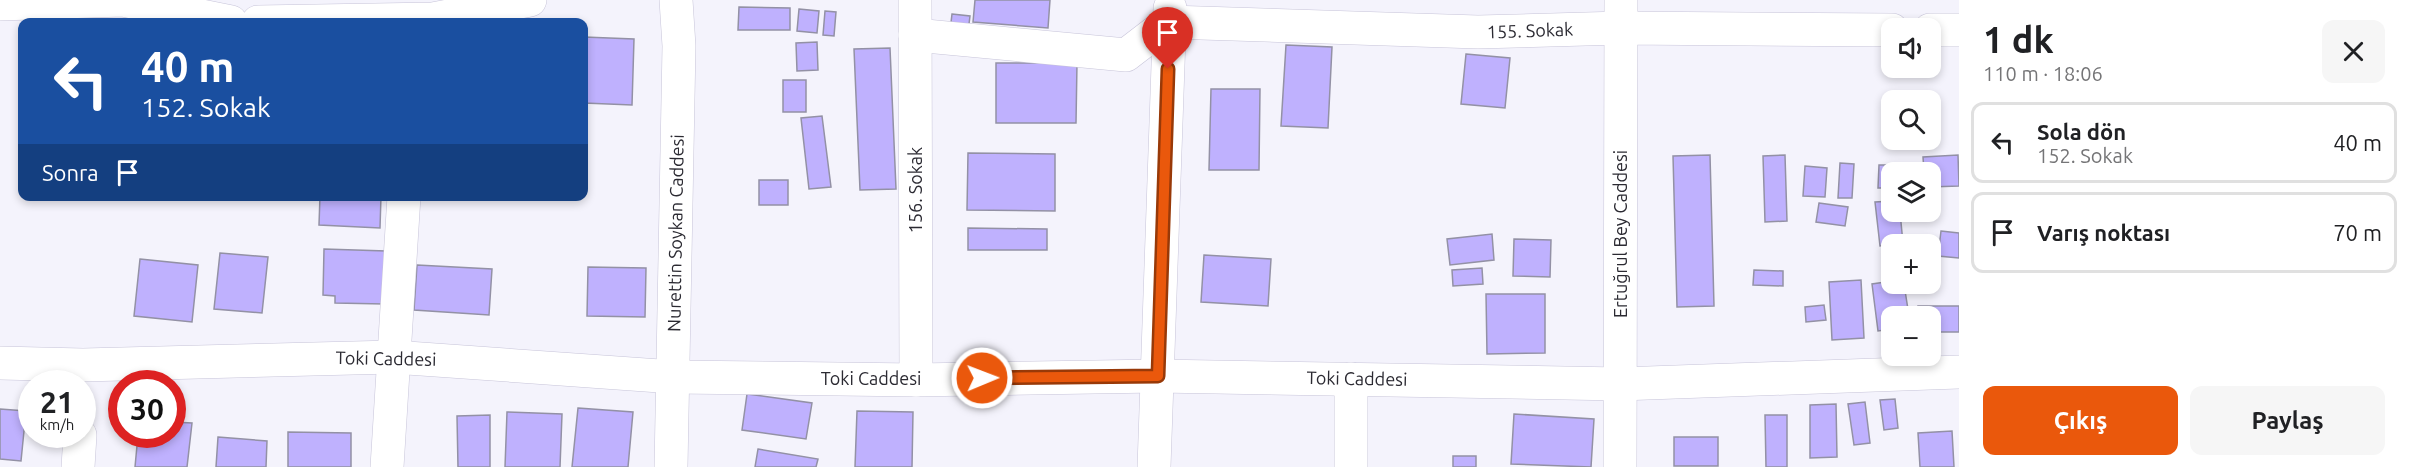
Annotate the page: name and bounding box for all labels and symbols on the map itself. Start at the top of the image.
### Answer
pin [1142,7,1193,69]
street label: 155. Sokak [1486,18,1573,42]
street label: Nurettin Soykan Caddesi [663,134,687,332]
street label: 156. Sokak [905,147,925,233]
street label: Ertuğrul Bey Caddesi [1610,150,1630,318]
position arrow [950,346,1014,410]
street label: Toki Caddesi [335,347,437,369]
street label: Toki Caddesi [1306,367,1408,389]
street label: Toki Caddesi [821,368,921,388]
speed limit sign: 30 [108,370,186,448]

